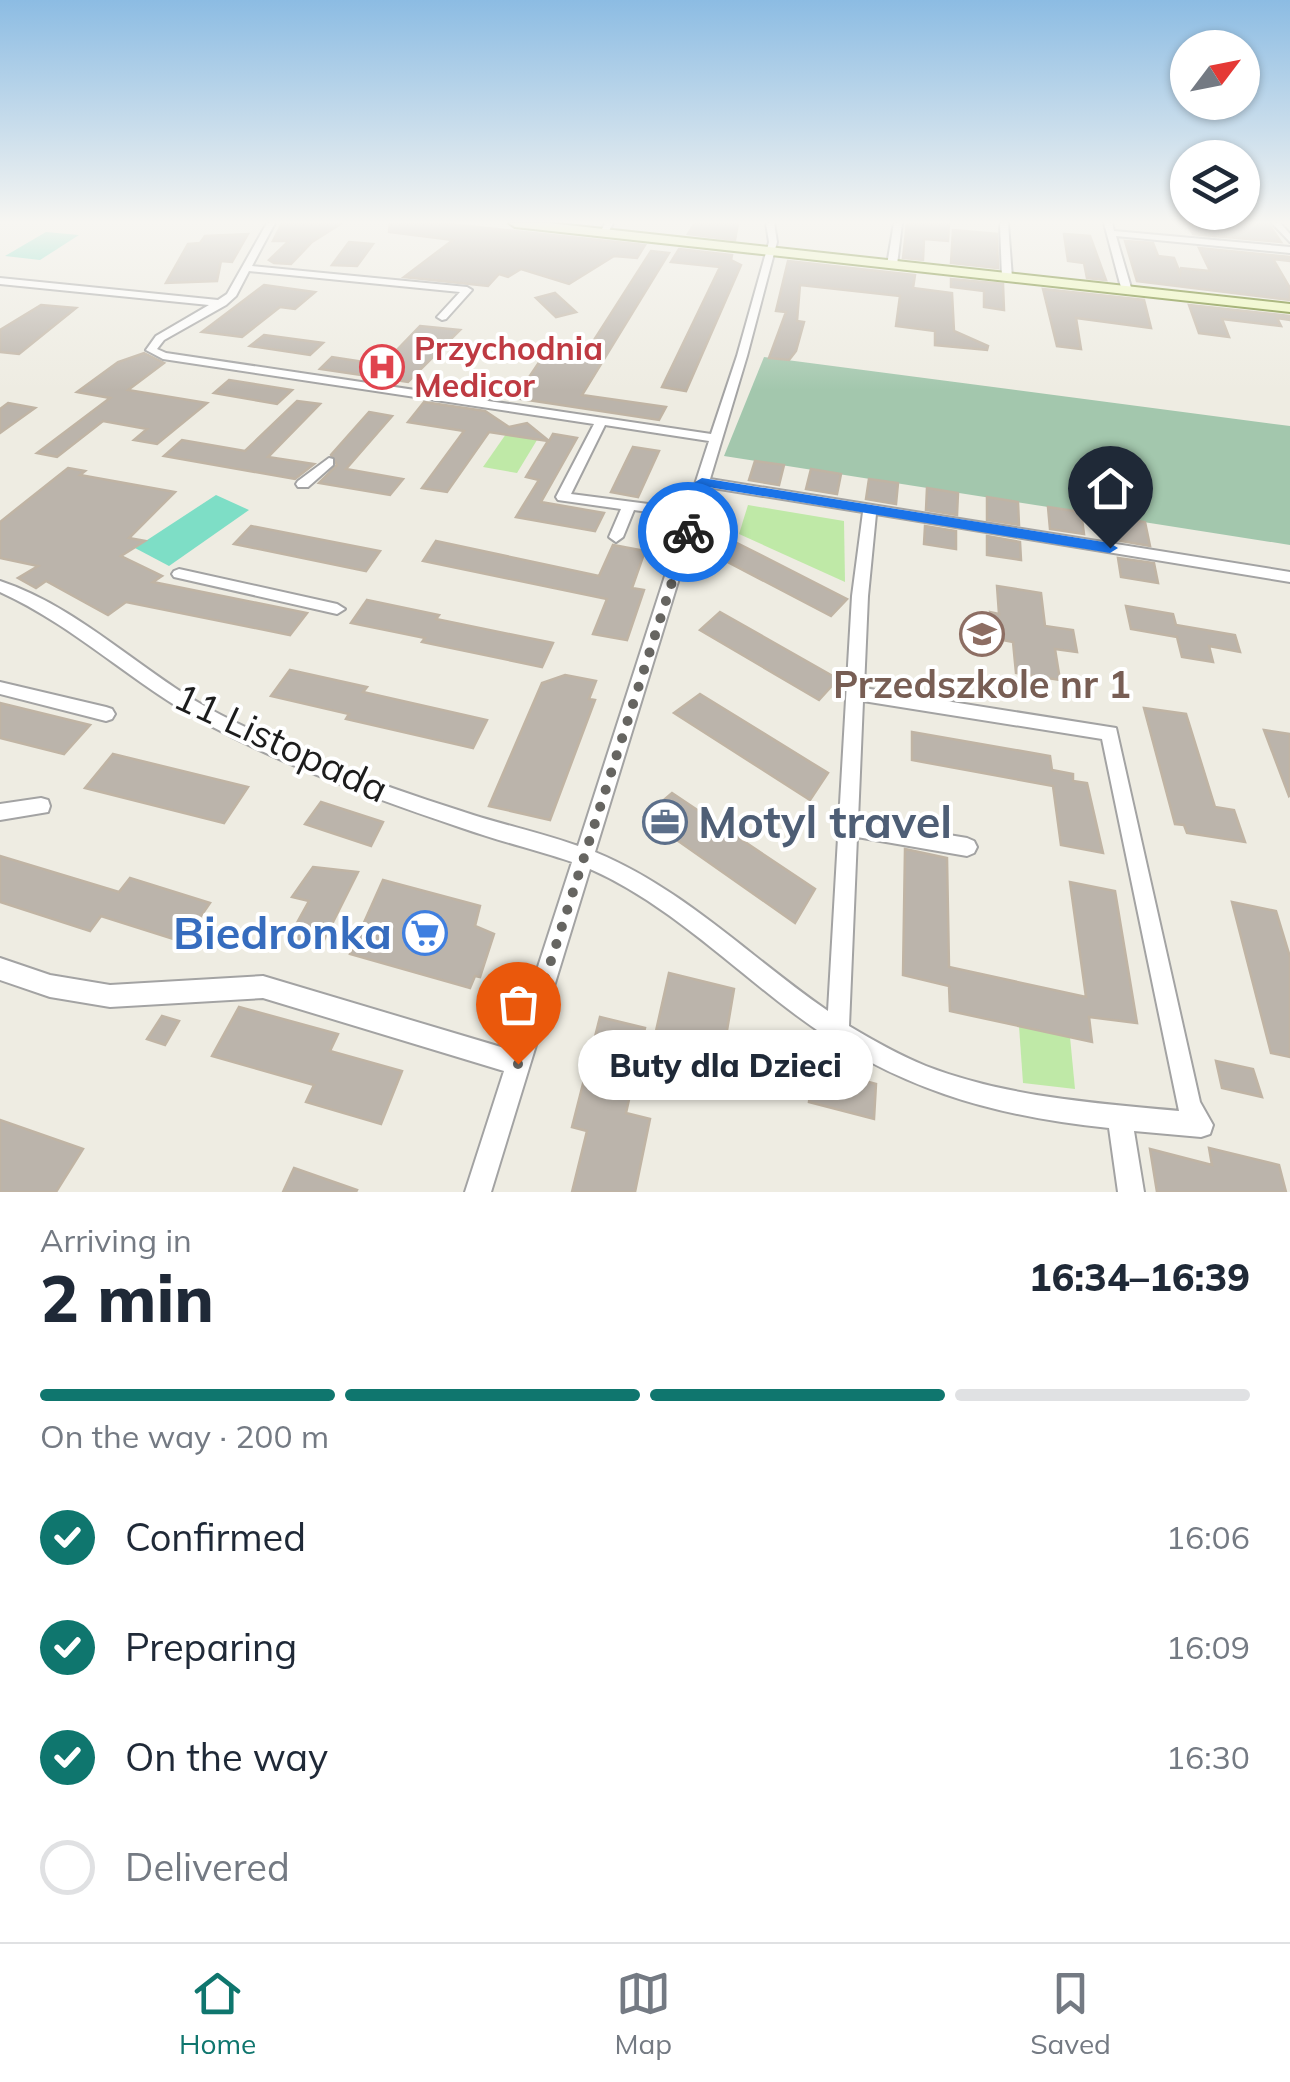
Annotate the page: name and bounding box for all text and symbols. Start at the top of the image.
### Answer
north arrow [1170,30,1260,120]
map controls [1170,30,1260,230]
button: layers [1170,140,1260,230]
place label: Przychodnia Medicor [414,328,603,405]
hospital icon: Przychodnia Medicor [359,344,405,390]
pin [1068,446,1153,549]
icon: home [1083,461,1138,516]
courier [638,482,738,582]
icon: bike [661,505,716,560]
school or university icon: Przedszkole nr 1 [959,611,1005,657]
place label: Przedszkole nr 1 [833,660,1131,708]
street label: 11 Listopada [167,672,396,812]
place label: Motyl travel [698,793,952,849]
office icon: Motyl travel [642,799,688,845]
place label: Biedronka [173,904,392,960]
supermarket icon: Biedronka [402,910,448,956]
pin [476,962,561,1065]
icon: bag [491,977,546,1032]
callout: Buty dla Dzieci [578,1029,873,1099]
text: Buty dla Dzieci [609,1045,842,1085]
text: Arriving in [40,1220,192,1260]
text: 16:34–16:39 [1029,1253,1250,1301]
text: 2 min [40,1257,214,1338]
text: On the way · 200 m [40,1416,329,1456]
icon: check [40,1510,95,1565]
text: Confirmed [125,1513,306,1561]
text: 16:06 [1166,1517,1250,1557]
icon: check [40,1620,95,1675]
text: Preparing [125,1623,297,1671]
text: 16:09 [1166,1627,1250,1667]
icon: check [40,1730,95,1785]
text: On the way [125,1733,328,1781]
text: 16:30 [1166,1737,1250,1777]
text: Delivered [125,1843,290,1891]
tab: Home [179,1966,256,2061]
tab: Map [614,1966,672,2061]
tab: Saved [1030,1966,1111,2061]

